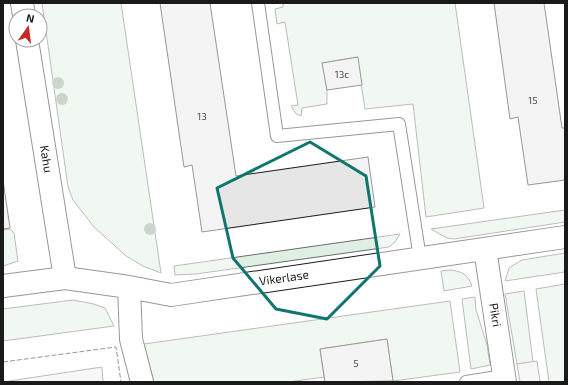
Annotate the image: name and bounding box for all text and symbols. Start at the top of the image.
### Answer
north arrow [8,8,48,48]
text: N [25,11,36,25]
house number: 13c [335,68,349,80]
house number: 15 [528,94,538,106]
house number: 13 [197,110,207,122]
street label: Kahu [38,144,56,174]
street label: Vikerlase [258,267,310,287]
street label: Pikri [487,302,505,328]
house number: 5 [353,357,359,369]

